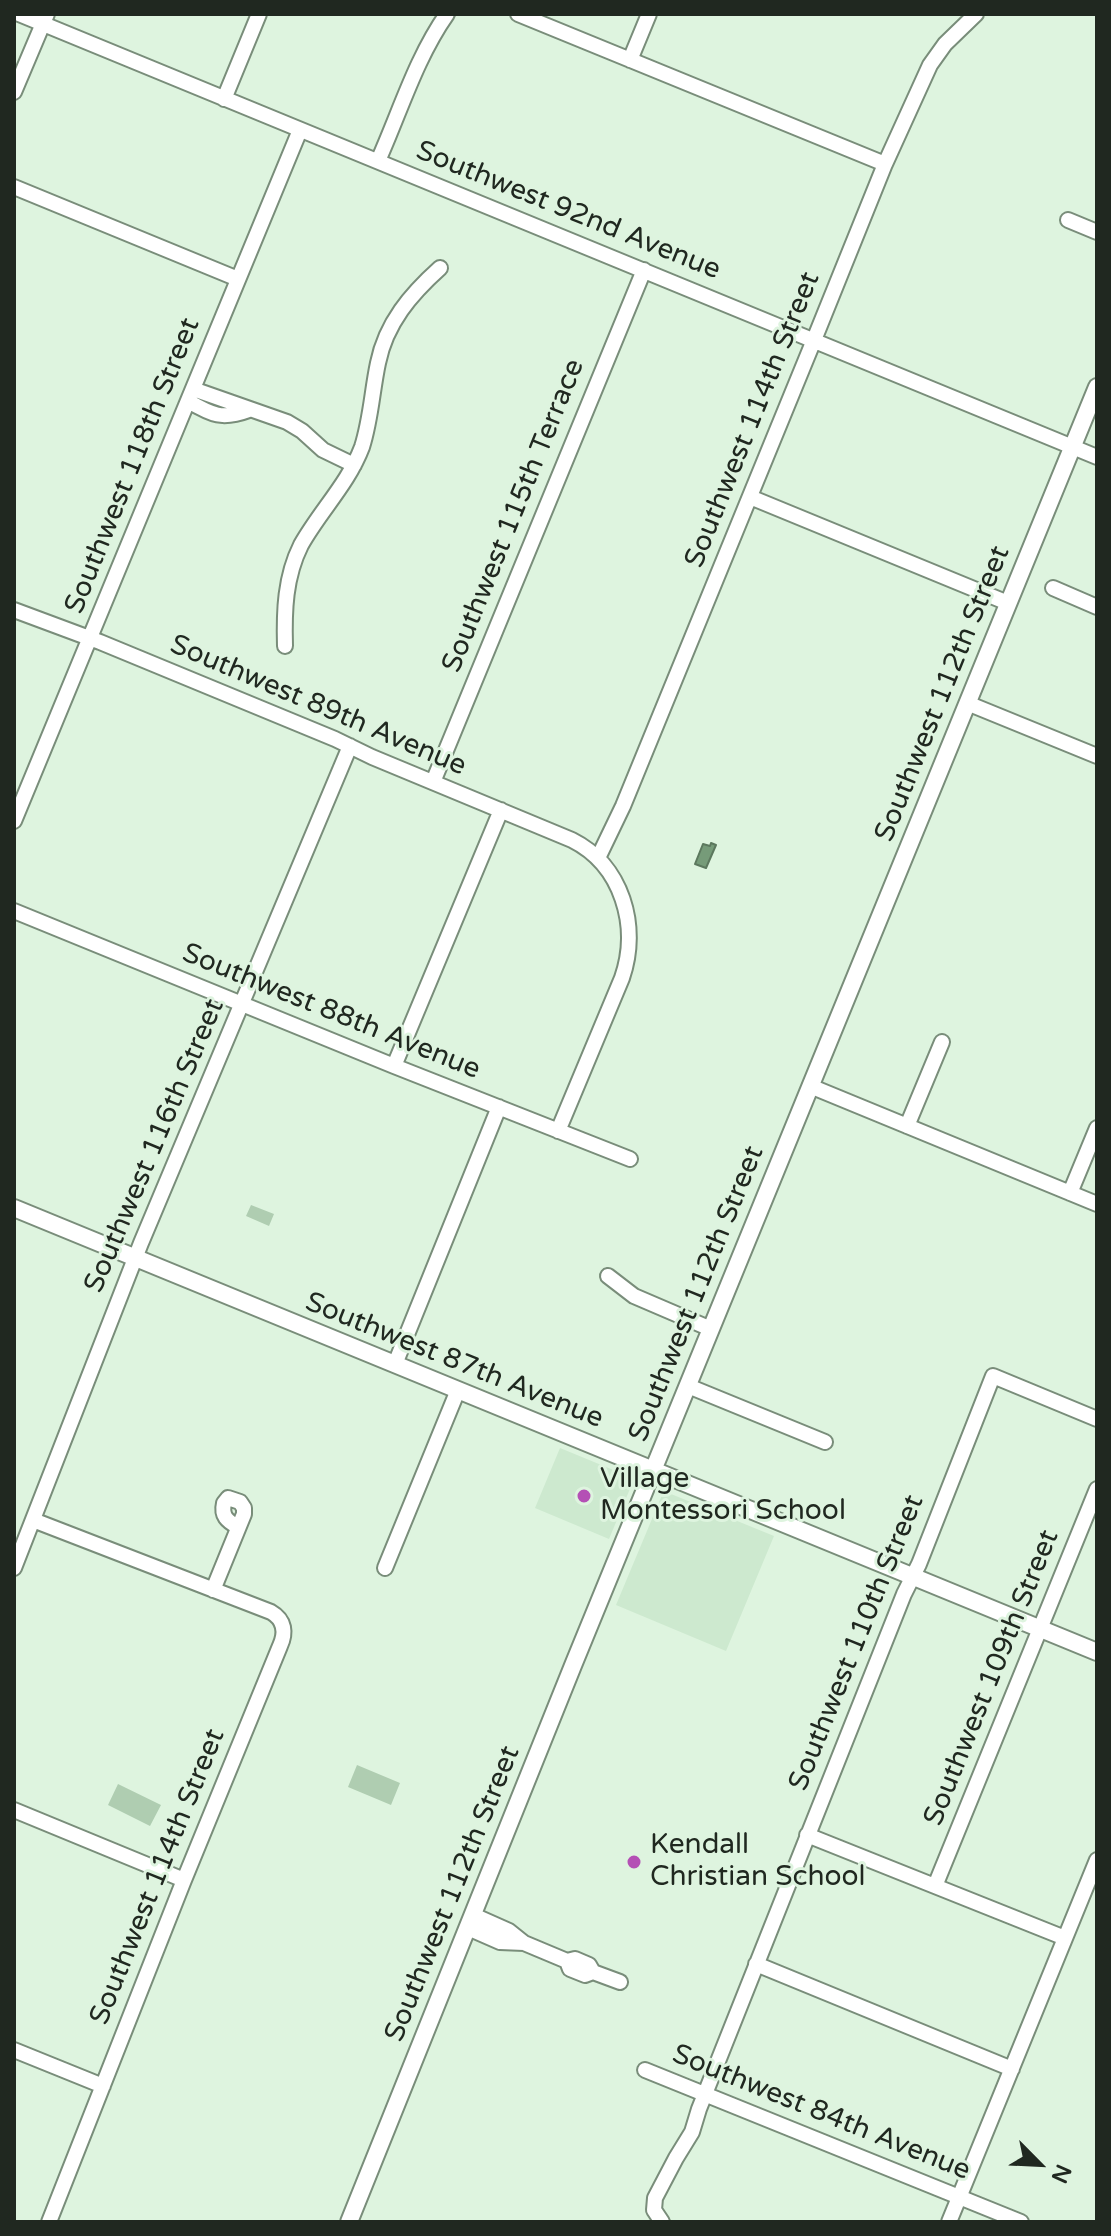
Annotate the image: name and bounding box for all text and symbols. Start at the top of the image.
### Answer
street label: Southwest 92nd Avenue [411,134,725,288]
street label: Southwest 114th Street [678,267,828,573]
street label: Southwest 118th Street [58,313,208,619]
street label: Southwest 115th Terrace [436,355,592,677]
street label: Southwest 112th Street [868,541,1018,847]
street label: Southwest 89th Avenue [165,628,471,784]
street label: Southwest 88th Avenue [177,937,485,1087]
street label: Southwest 116th Street [78,994,232,1298]
street label: Southwest 112th Street [622,1141,772,1447]
street label: Southwest 87th Avenue [300,1286,608,1436]
place label: Village Montessori School [600,1463,846,1529]
marker: Village Montessori School [575,1487,593,1505]
street label: Southwest 110th Street [782,1490,932,1796]
street label: Southwest 109th Street [917,1525,1067,1831]
street label: Southwest 114th Street [83,1724,233,2030]
street label: Southwest 112th Street [378,1741,528,2047]
place label: Kendall Christian School [650,1829,866,1895]
marker: Kendall Christian School [625,1853,643,1871]
street label: Southwest 84th Avenue [667,2038,975,2188]
north arrow [999,2124,1079,2204]
text: N [1045,2160,1076,2187]

